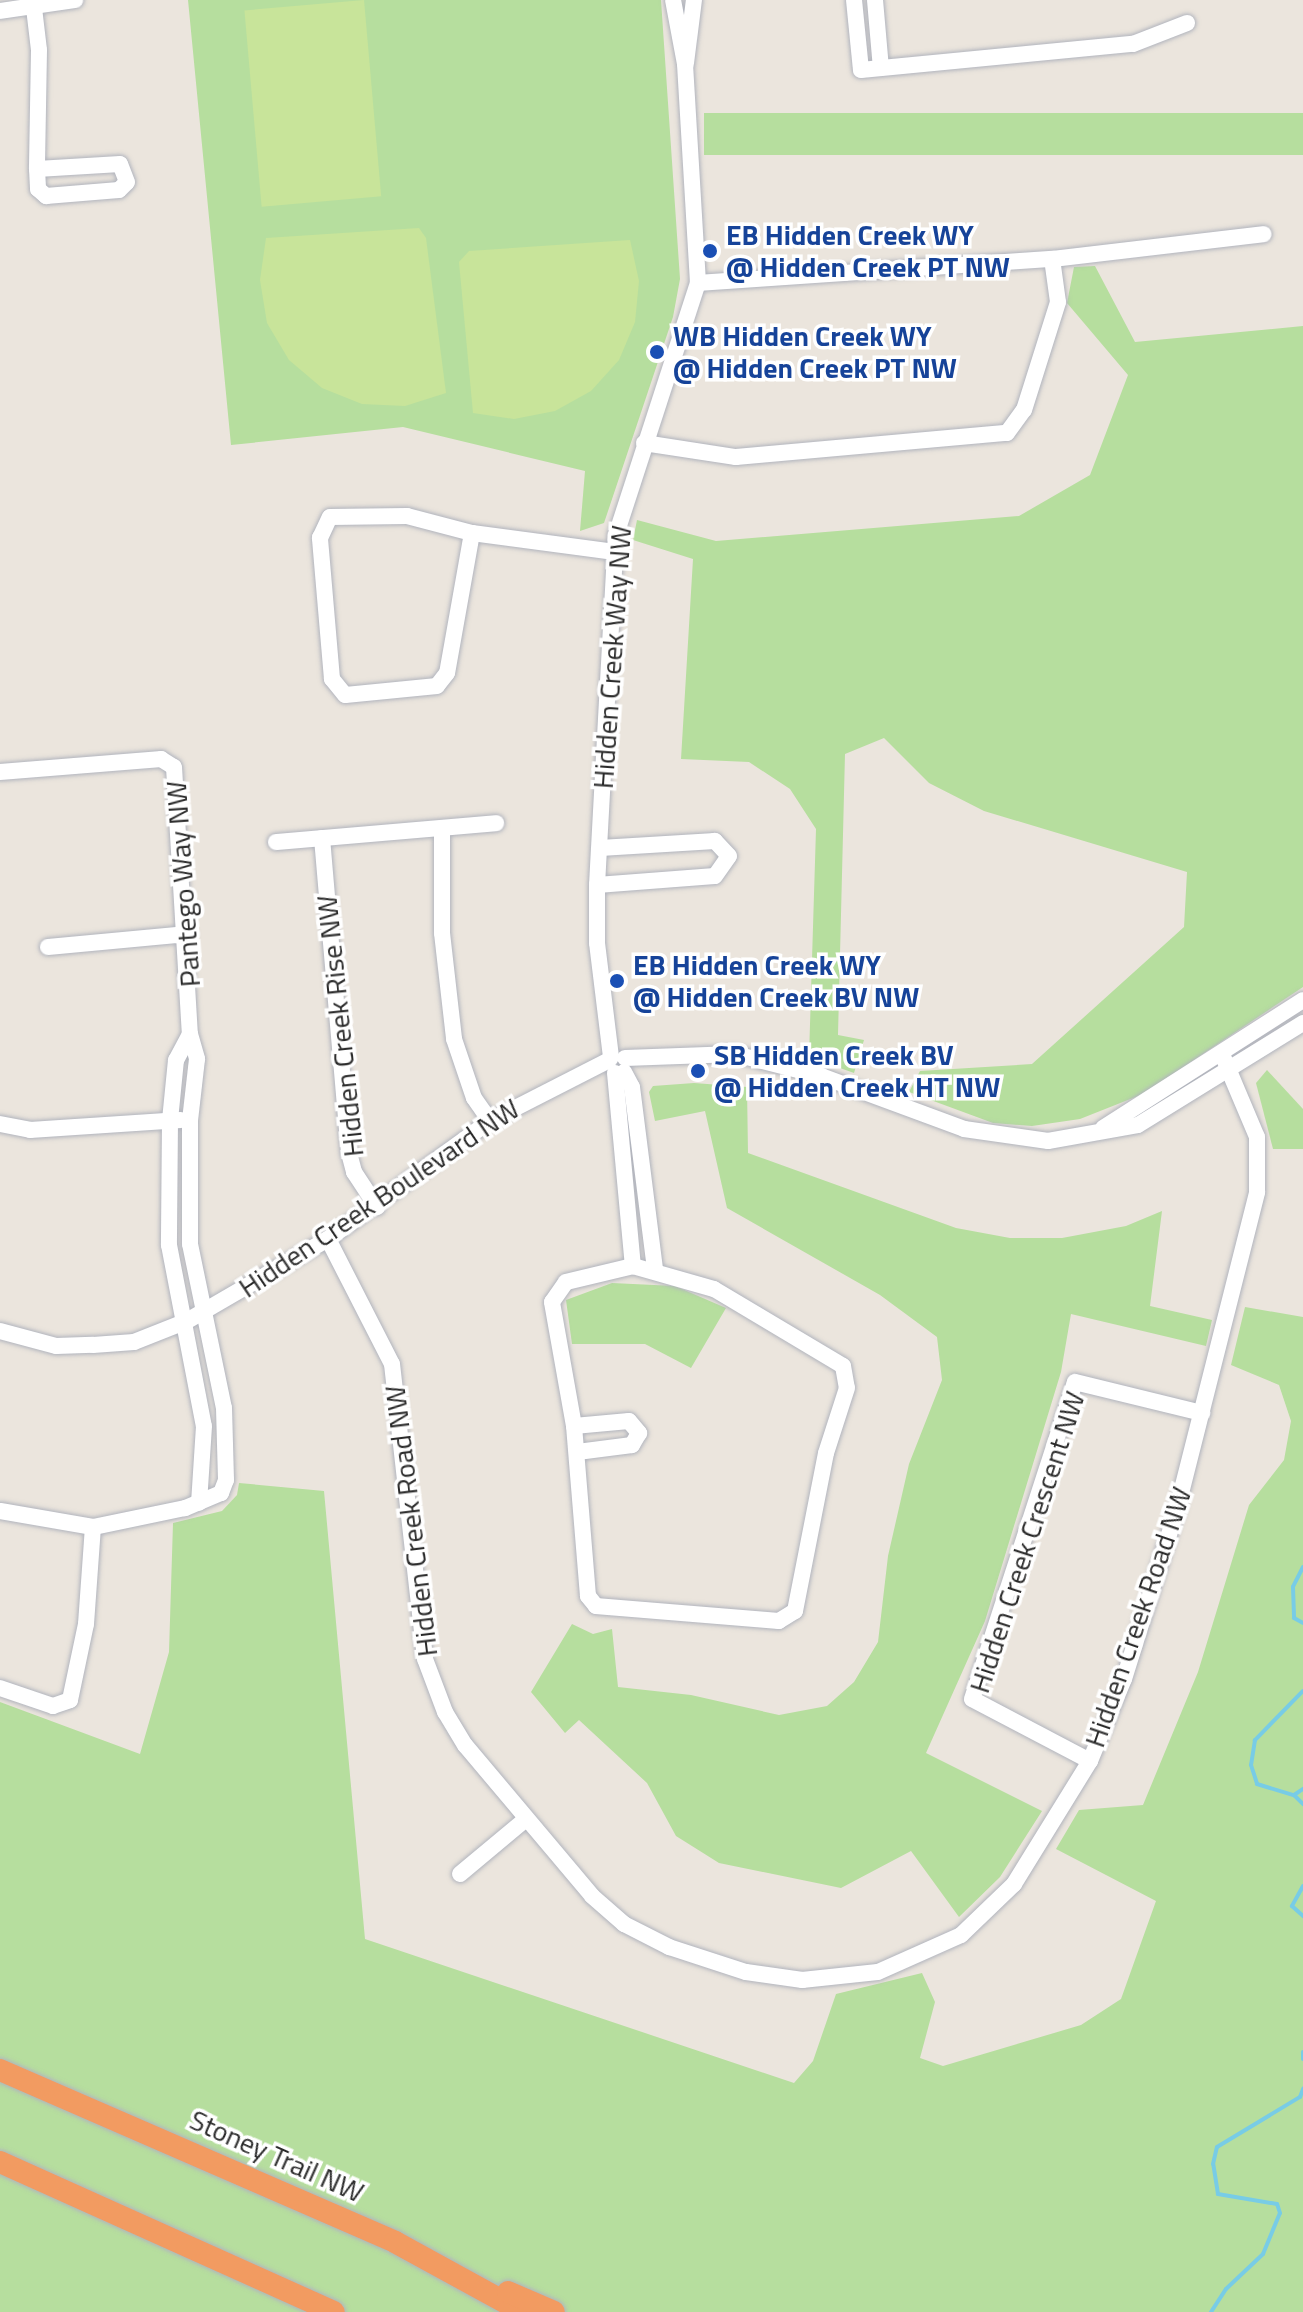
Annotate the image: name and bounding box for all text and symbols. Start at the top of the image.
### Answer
place label: EB Hidden Creek WY @ Hidden Creek PT NW [726,218,1010,284]
marker: EB Hidden Creek WY @ Hidden Creek PT NW [701,242,719,260]
place label: WB Hidden Creek WY @ Hidden Creek PT NW [673,319,957,385]
marker: WB Hidden Creek WY @ Hidden Creek PT NW [648,343,666,361]
street label: Hidden Creek Way NW [586,524,638,790]
street label: Pantego Way NW [159,780,207,988]
street label: Hidden Creek Rise NW [310,894,370,1158]
place label: EB Hidden Creek WY @ Hidden Creek BV NW [633,948,919,1014]
marker: EB Hidden Creek WY @ Hidden Creek BV NW [608,972,626,990]
place label: SB Hidden Creek BV @ Hidden Creek HT NW [714,1038,1000,1104]
marker: SB Hidden Creek BV @ Hidden Creek HT NW [689,1062,707,1080]
street label: Hidden Creek Boulevard NW [232,1092,526,1304]
street label: Hidden Creek Road NW [378,1384,444,1658]
street label: Hidden Creek Crescent NW [962,1387,1092,1697]
street label: Hidden Creek Road NW [1078,1483,1198,1751]
street label: Stoney Trail NW [185,2103,369,2209]

